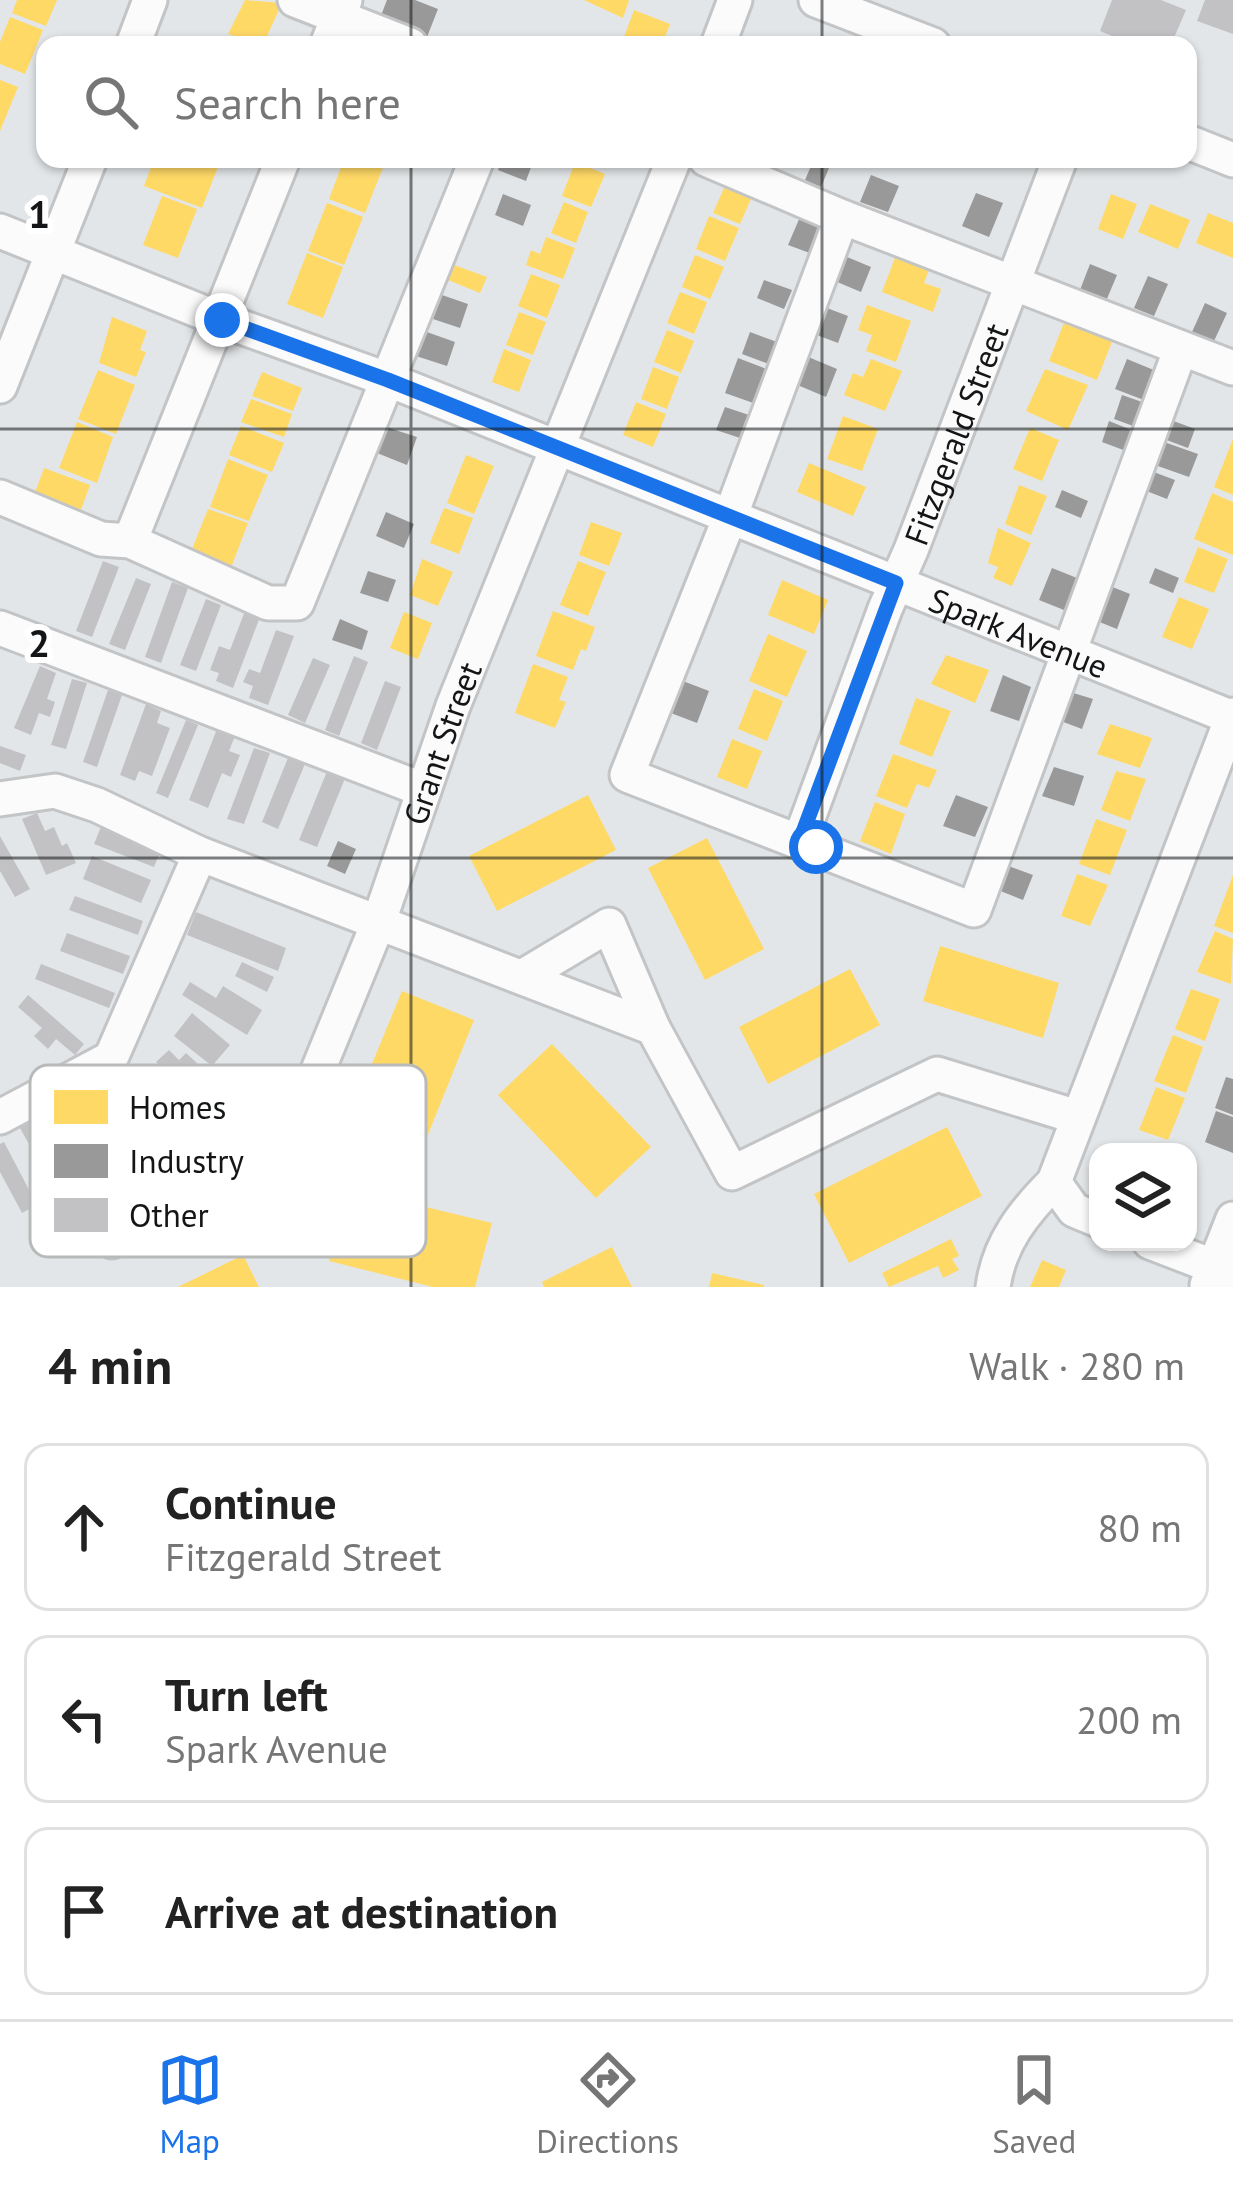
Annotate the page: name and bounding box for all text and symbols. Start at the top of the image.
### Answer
search box [36,36,1197,168]
icon: search [78,69,144,135]
text: Search here [174,73,401,131]
text: 1 [28,188,50,239]
route end [195,293,249,347]
street label: Fitzgerald Street [894,317,1017,551]
street label: Spark Avenue [923,577,1114,687]
text: 2 [28,617,50,668]
street label: Grant Street [392,655,490,830]
route start [789,820,843,874]
legend [30,1065,426,1257]
text: Homes [129,1085,226,1128]
text: Industry [129,1139,244,1182]
map controls [1089,1143,1197,1251]
button: layers [1089,1143,1197,1251]
text: Other [129,1193,209,1236]
text: 4 min [48,1332,172,1398]
text: Walk · 280 m [969,1340,1185,1391]
text: Continue [165,1473,337,1531]
icon: ahead [51,1494,117,1560]
text: 80 m [1097,1502,1182,1553]
text: Fitzgerald Street [165,1531,441,1582]
text: Turn left [165,1665,328,1723]
icon: left [51,1686,117,1752]
text: 200 m [1076,1694,1182,1745]
text: Spark Avenue [165,1723,388,1774]
icon: arrive [51,1878,117,1944]
text: Arrive at destination [165,1882,558,1940]
tab: Map [157,2047,223,2162]
tab: Directions [536,2047,679,2162]
tab: Saved [992,2047,1076,2162]

